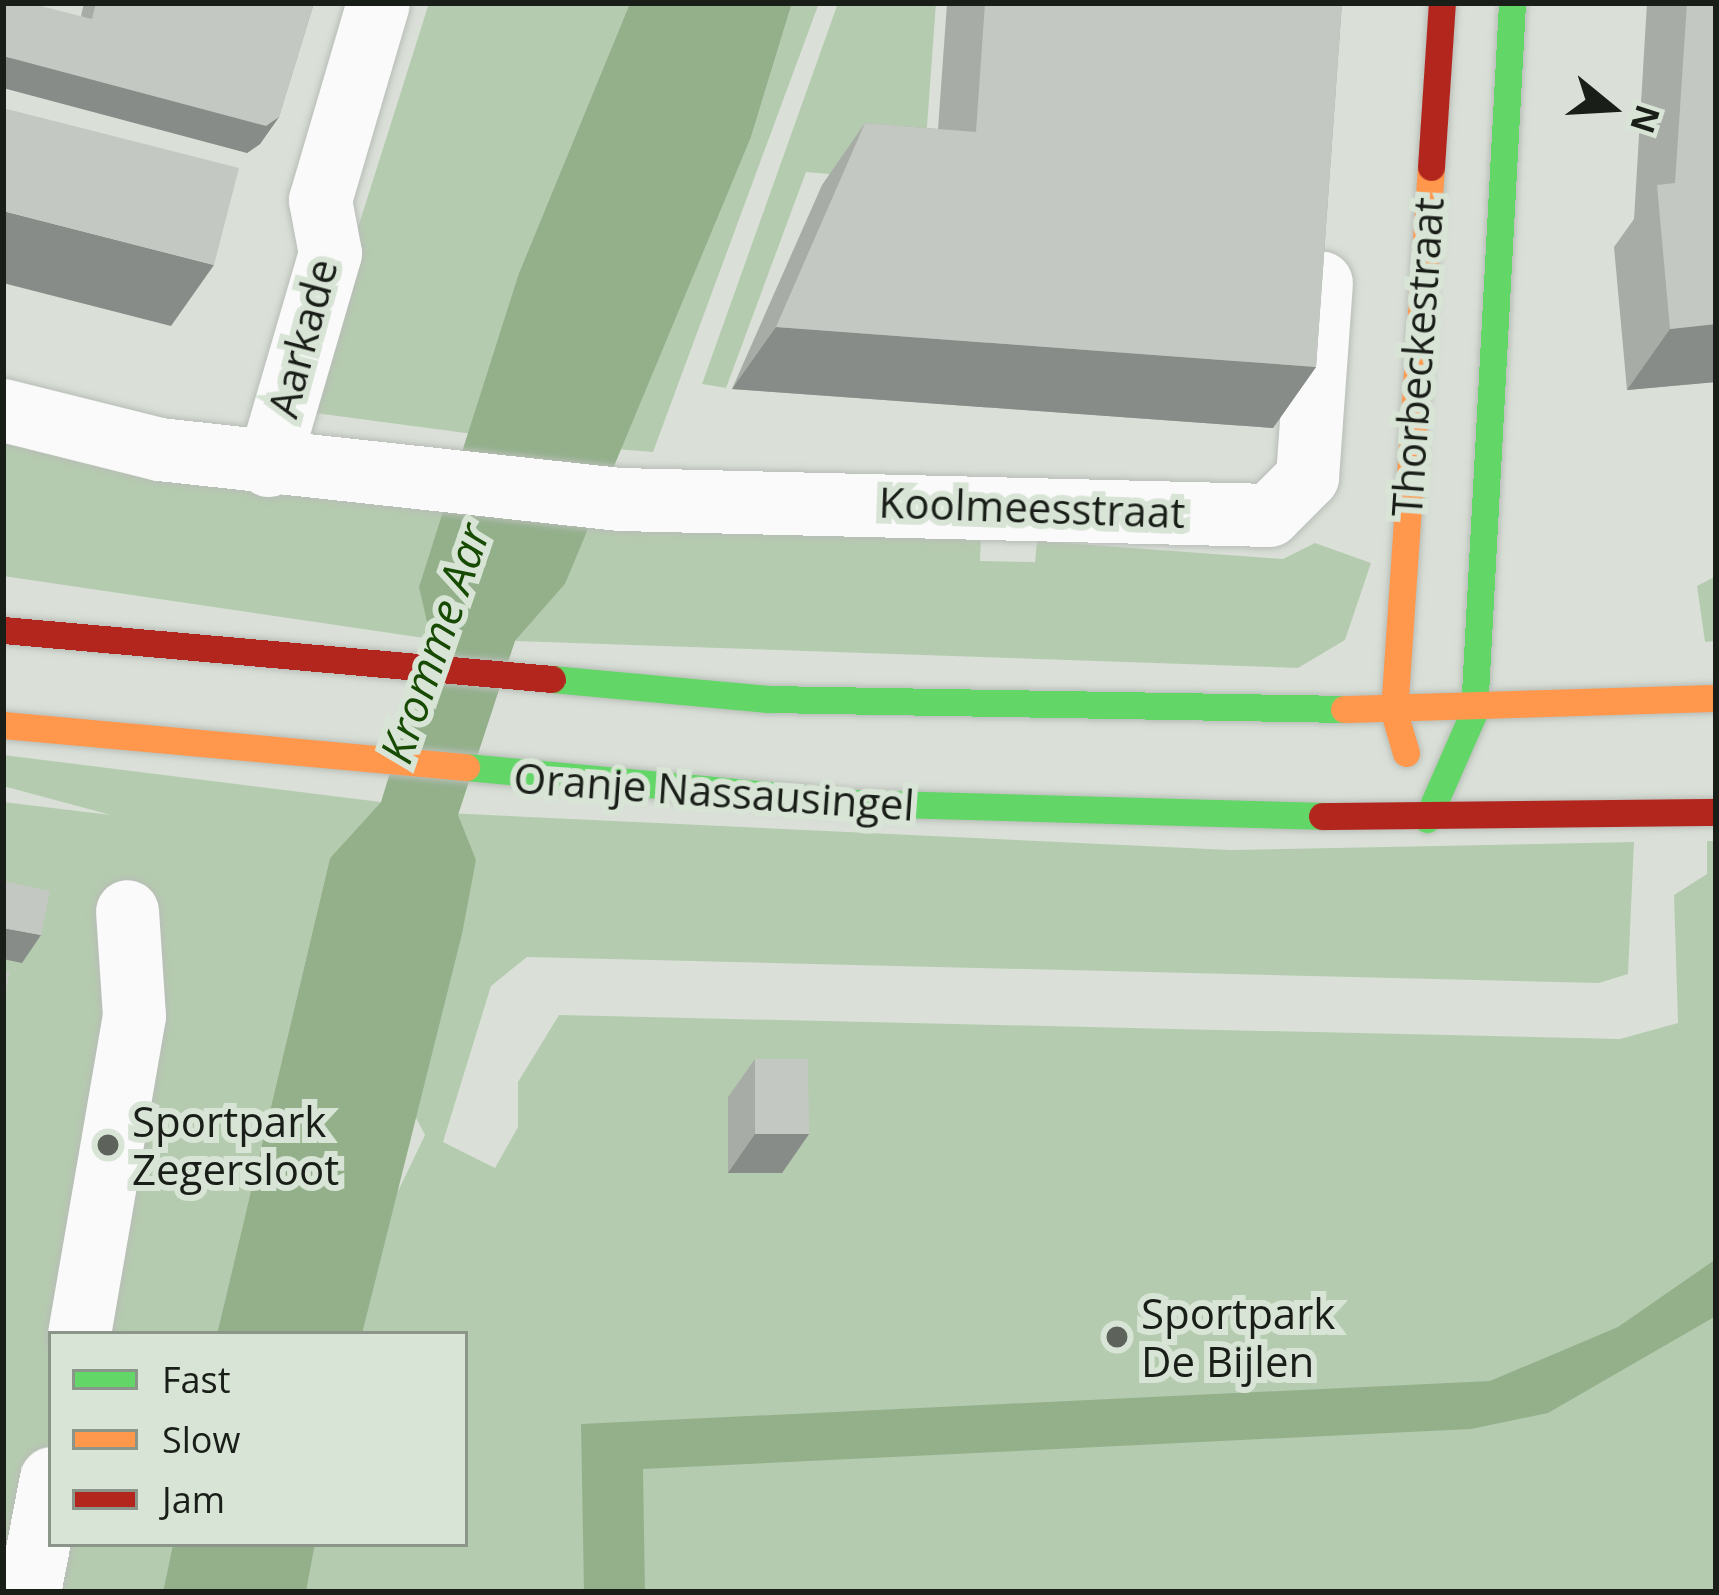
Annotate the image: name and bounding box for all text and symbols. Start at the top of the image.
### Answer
north arrow [1551,48,1671,168]
text: N [1620,100,1671,139]
street label: Thorbeckestraat [1381,196,1453,518]
street label: Aarkade [257,253,347,423]
street label: Koolmeesstraat [878,476,1186,538]
water label: Kromme Aar [368,516,500,770]
street label: Oranje Nassausingel [512,752,916,830]
place label: Sportpark Zegersloot [132,1096,339,1194]
marker: Sportpark Zegersloot [95,1132,121,1158]
place label: Sportpark De Bijlen [1141,1288,1335,1386]
marker: Sportpark De Bijlen [1104,1324,1130,1350]
legend [48,1331,468,1547]
text: Fast [162,1355,231,1404]
text: Slow [162,1415,240,1464]
text: Jam [162,1475,225,1524]

